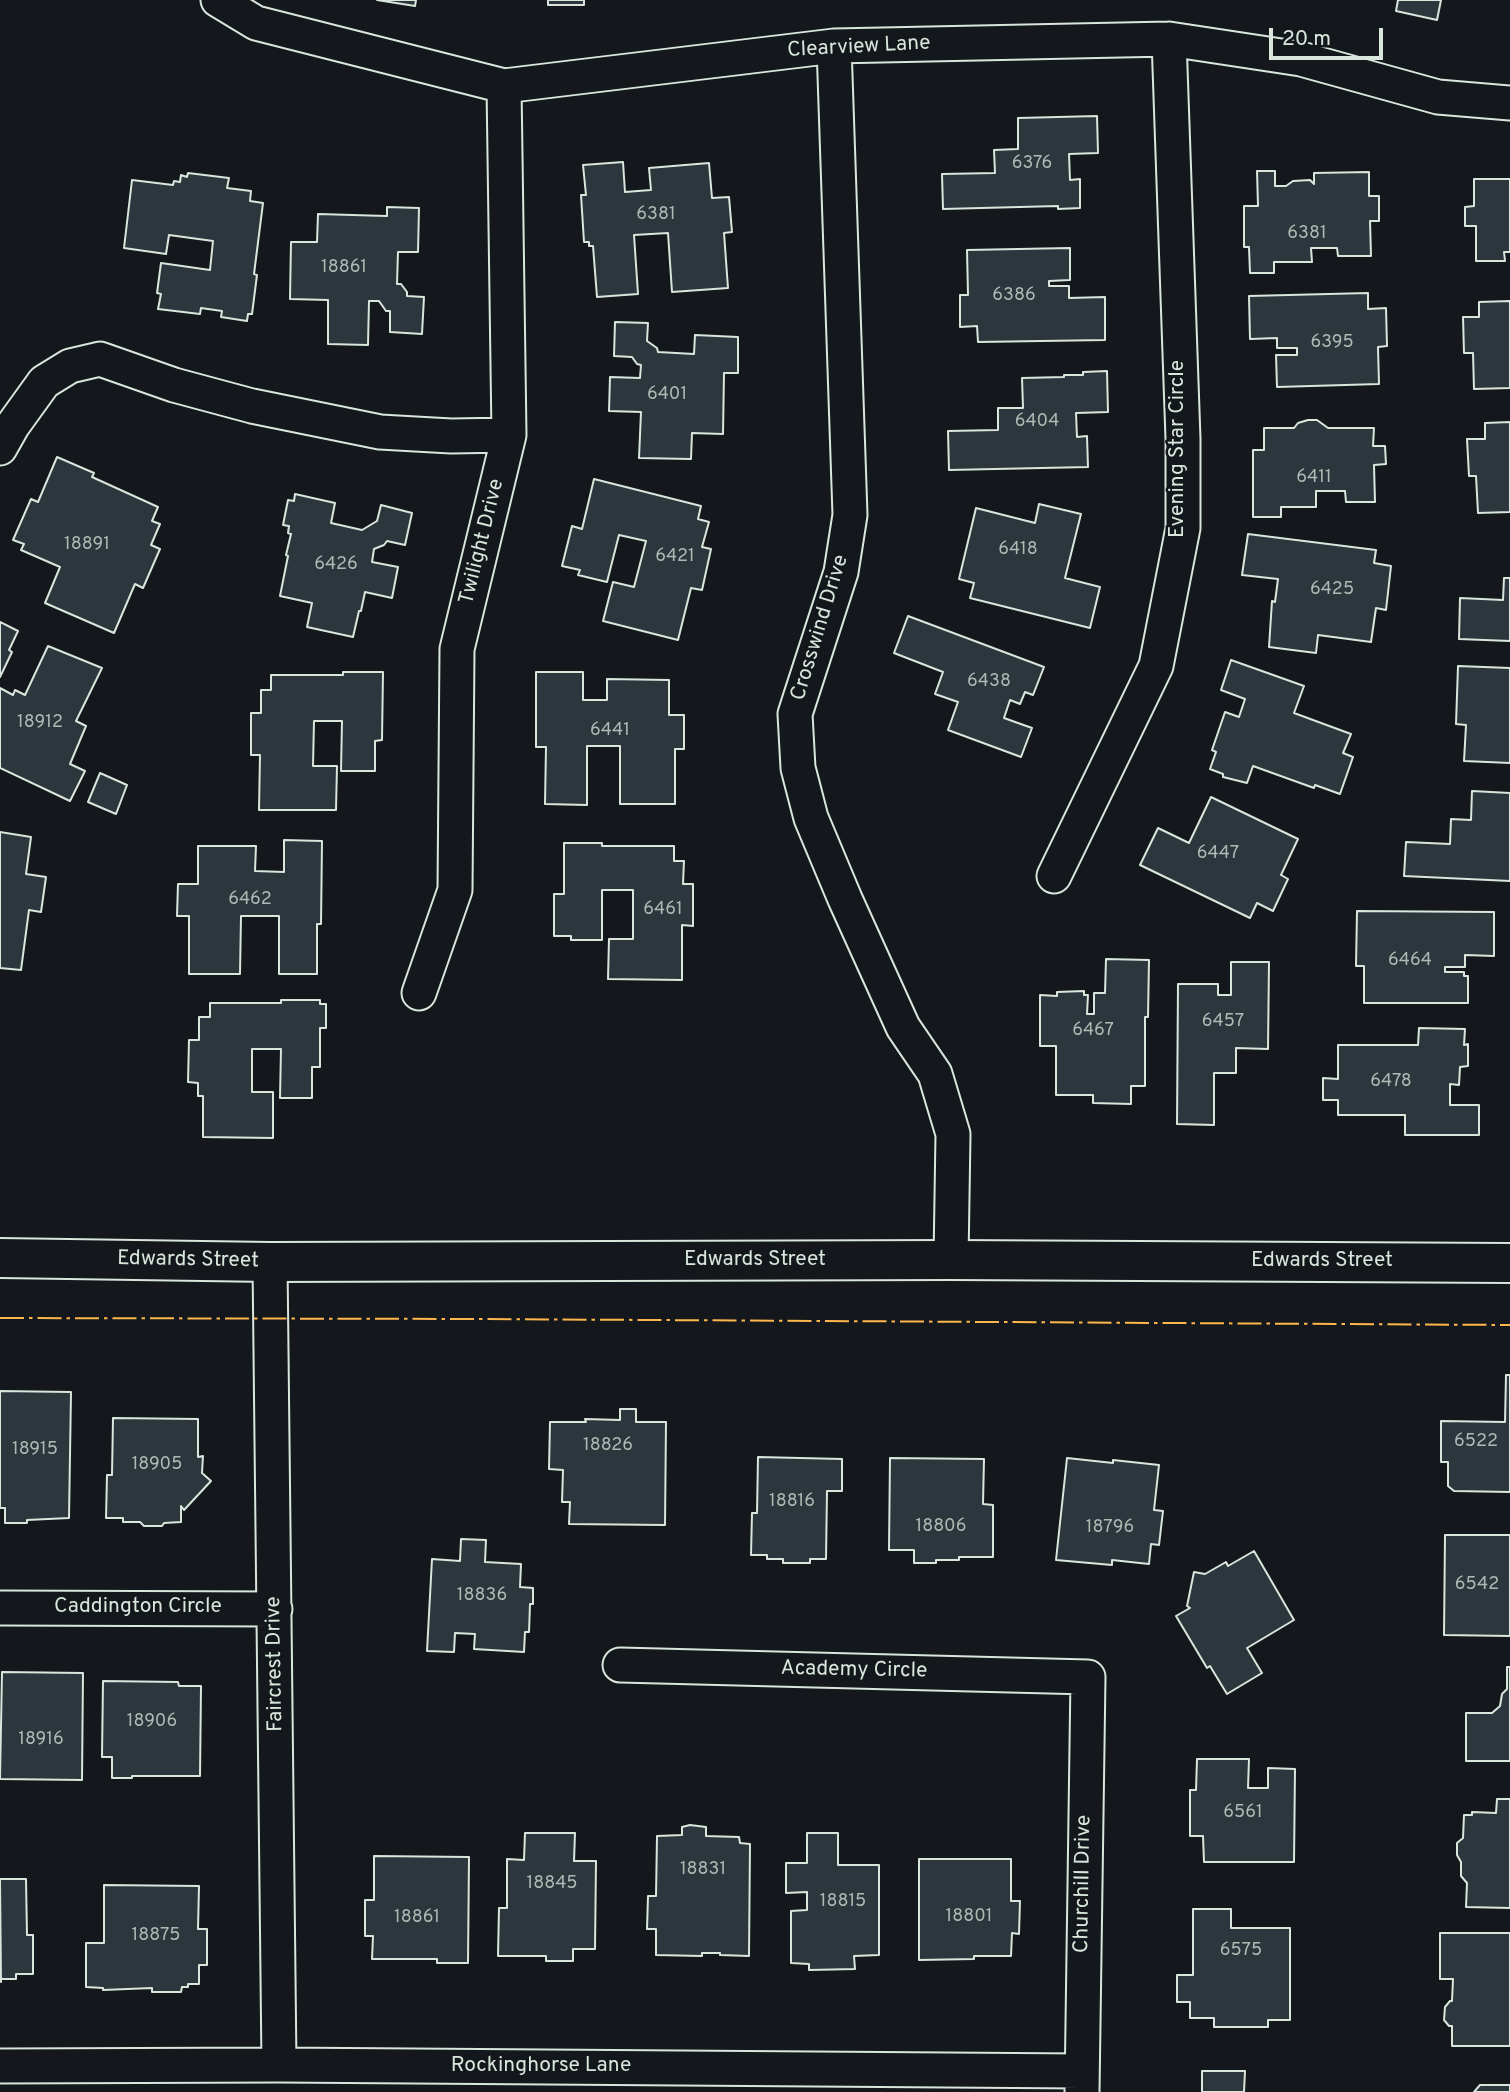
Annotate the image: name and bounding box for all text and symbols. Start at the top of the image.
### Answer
scale bar [1272,14,1386,58]
text: 20 m [1282,26,1331,53]
street label: Clearview Lane [787,32,931,64]
house number: 6376 [1012,153,1052,175]
house number: 6381 [636,204,676,226]
house number: 6381 [1287,223,1327,245]
house number: 18861 [321,257,367,279]
house number: 6386 [992,285,1036,307]
house number: 6395 [1310,332,1354,354]
street label: Evening Star Circle [1166,360,1192,538]
house number: 6401 [647,384,687,406]
house number: 6404 [1015,411,1059,433]
house number: 6411 [1296,467,1332,489]
street label: Twilight Drive [455,477,511,607]
house number: 18891 [64,534,110,556]
house number: 6418 [998,539,1038,561]
house number: 6421 [655,546,695,568]
street label: Crosswind Drive [787,552,855,704]
house number: 6426 [314,554,358,576]
house number: 6425 [1310,579,1354,601]
house number: 6438 [967,671,1011,693]
house number: 18912 [17,712,63,734]
house number: 6441 [590,720,630,742]
house number: 6447 [1197,843,1239,865]
house number: 6462 [228,889,272,911]
house number: 6461 [643,899,683,921]
house number: 6464 [1388,950,1432,972]
house number: 6457 [1202,1011,1244,1033]
house number: 6467 [1072,1020,1114,1042]
house number: 6478 [1370,1071,1412,1093]
street label: Edwards Street [117,1247,259,1275]
street label: Edwards Street [684,1248,826,1274]
street label: Edwards Street [1251,1249,1393,1275]
house number: 6522 [1454,1431,1498,1453]
house number: 18826 [583,1435,633,1457]
house number: 18915 [12,1439,58,1461]
house number: 18905 [132,1454,182,1476]
house number: 18816 [769,1491,815,1513]
house number: 18806 [916,1516,966,1538]
house number: 18796 [1086,1517,1134,1539]
house number: 6542 [1455,1574,1499,1596]
house number: 18836 [457,1585,507,1607]
street label: Caddington Circle [54,1595,222,1621]
street label: Faircrest Drive [262,1596,290,1732]
street label: Academy Circle [780,1657,928,1685]
house number: 18906 [127,1711,177,1733]
house number: 18916 [18,1729,64,1751]
house number: 6561 [1223,1802,1263,1824]
street label: Churchill Drive [1070,1815,1098,1953]
house number: 18831 [680,1859,726,1881]
house number: 18845 [526,1873,578,1895]
house number: 18815 [820,1891,866,1913]
house number: 18801 [946,1906,992,1928]
house number: 18861 [394,1907,440,1929]
house number: 18875 [131,1925,181,1947]
house number: 6575 [1220,1940,1262,1962]
street label: Rockinghorse Lane [451,2054,631,2080]

